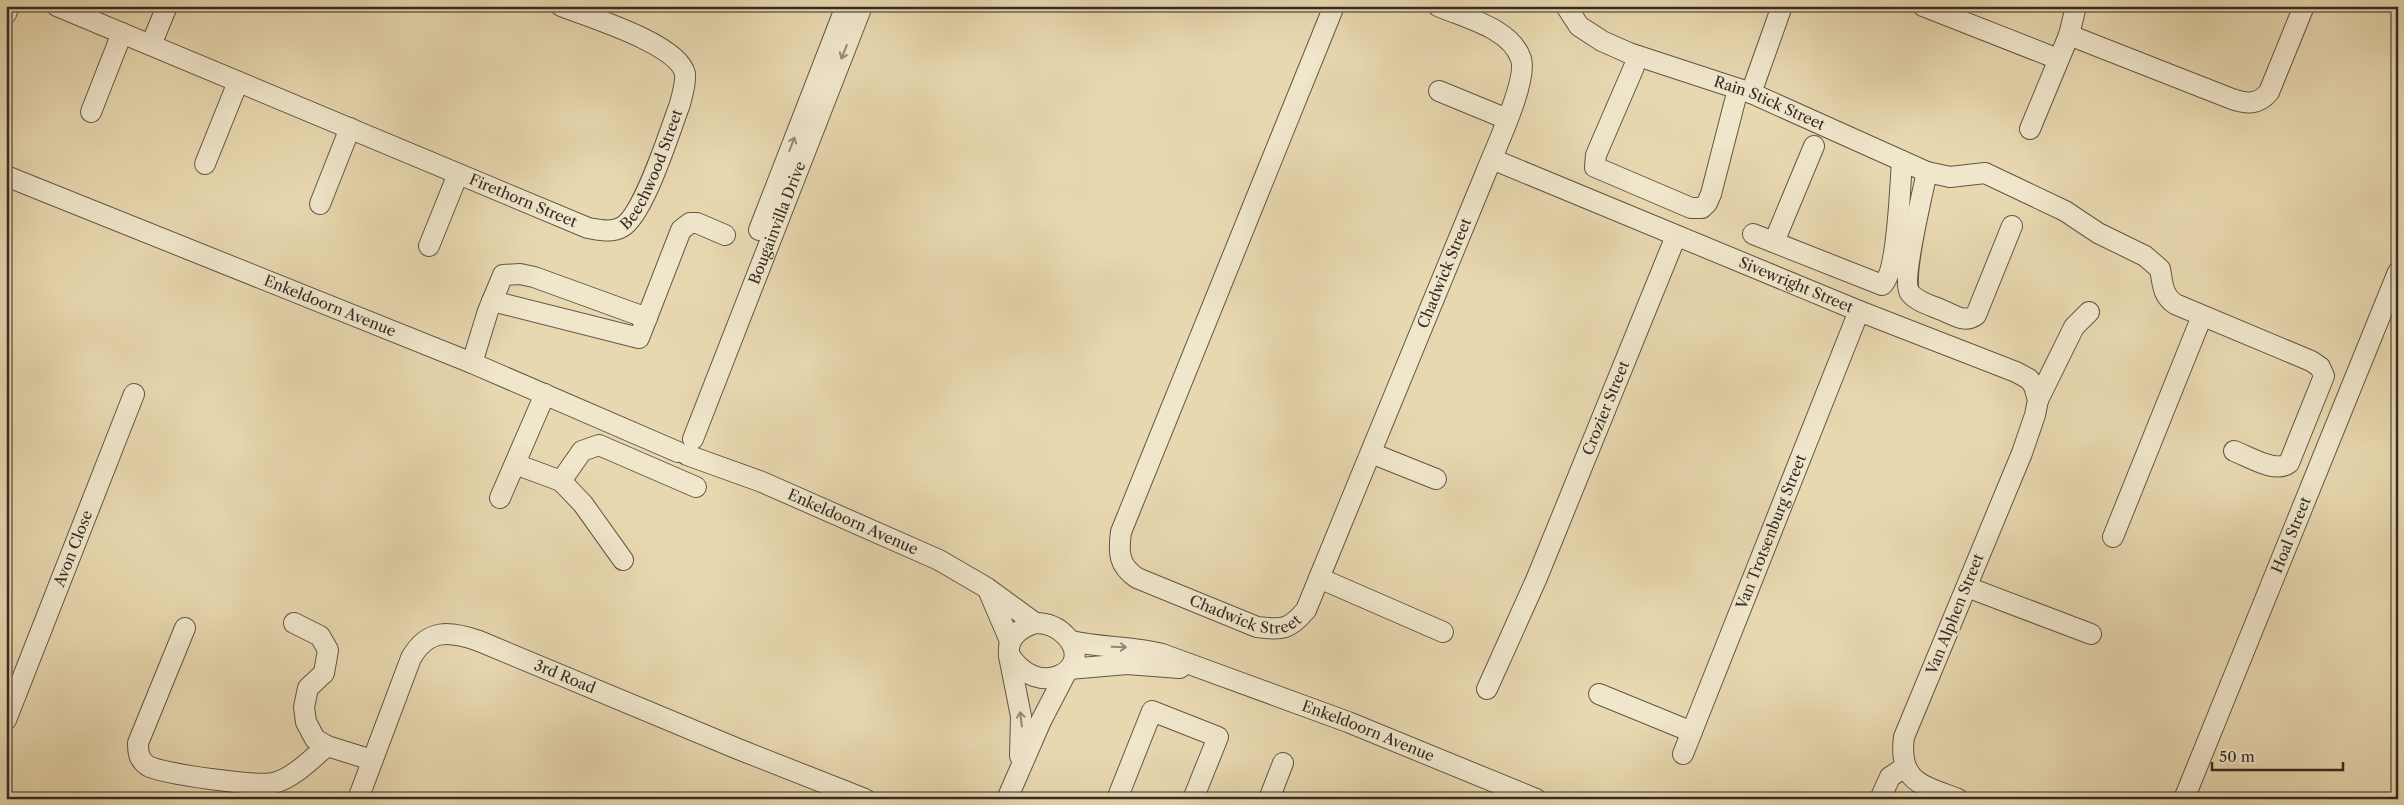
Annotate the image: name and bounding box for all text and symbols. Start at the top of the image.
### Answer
one-way arrow [839,43,848,59]
street label: Rain Stick Street [1712,71,1829,134]
street label: Beechwood Street [616,106,686,234]
one-way arrow [788,137,797,152]
street label: Bougainvilla Drive [744,158,810,287]
street label: Firethorn Street [466,169,580,232]
street label: Chadwick Street [1413,214,1475,331]
street label: Sivewright Street [1736,252,1857,317]
street label: Enkeldoorn Avenue [261,270,399,341]
street label: Crozier Street [1578,357,1633,458]
street label: Van Trotsenburg Street [1731,451,1810,613]
street label: Enkeldoorn Avenue [785,485,921,559]
street label: Hoal Street [2267,493,2315,576]
street label: Avon Close [49,508,96,591]
street label: Van Alphen Street [1921,550,1988,678]
street label: Chadwick Street [1187,590,1306,638]
one-way arrow [1110,642,1127,652]
street label: 3rd Road [531,655,598,698]
street label: Enkeldoorn Avenue [1299,696,1437,765]
one-way arrow [1016,711,1026,727]
scale bar [2212,740,2343,772]
text: 50 m [2219,747,2255,766]

